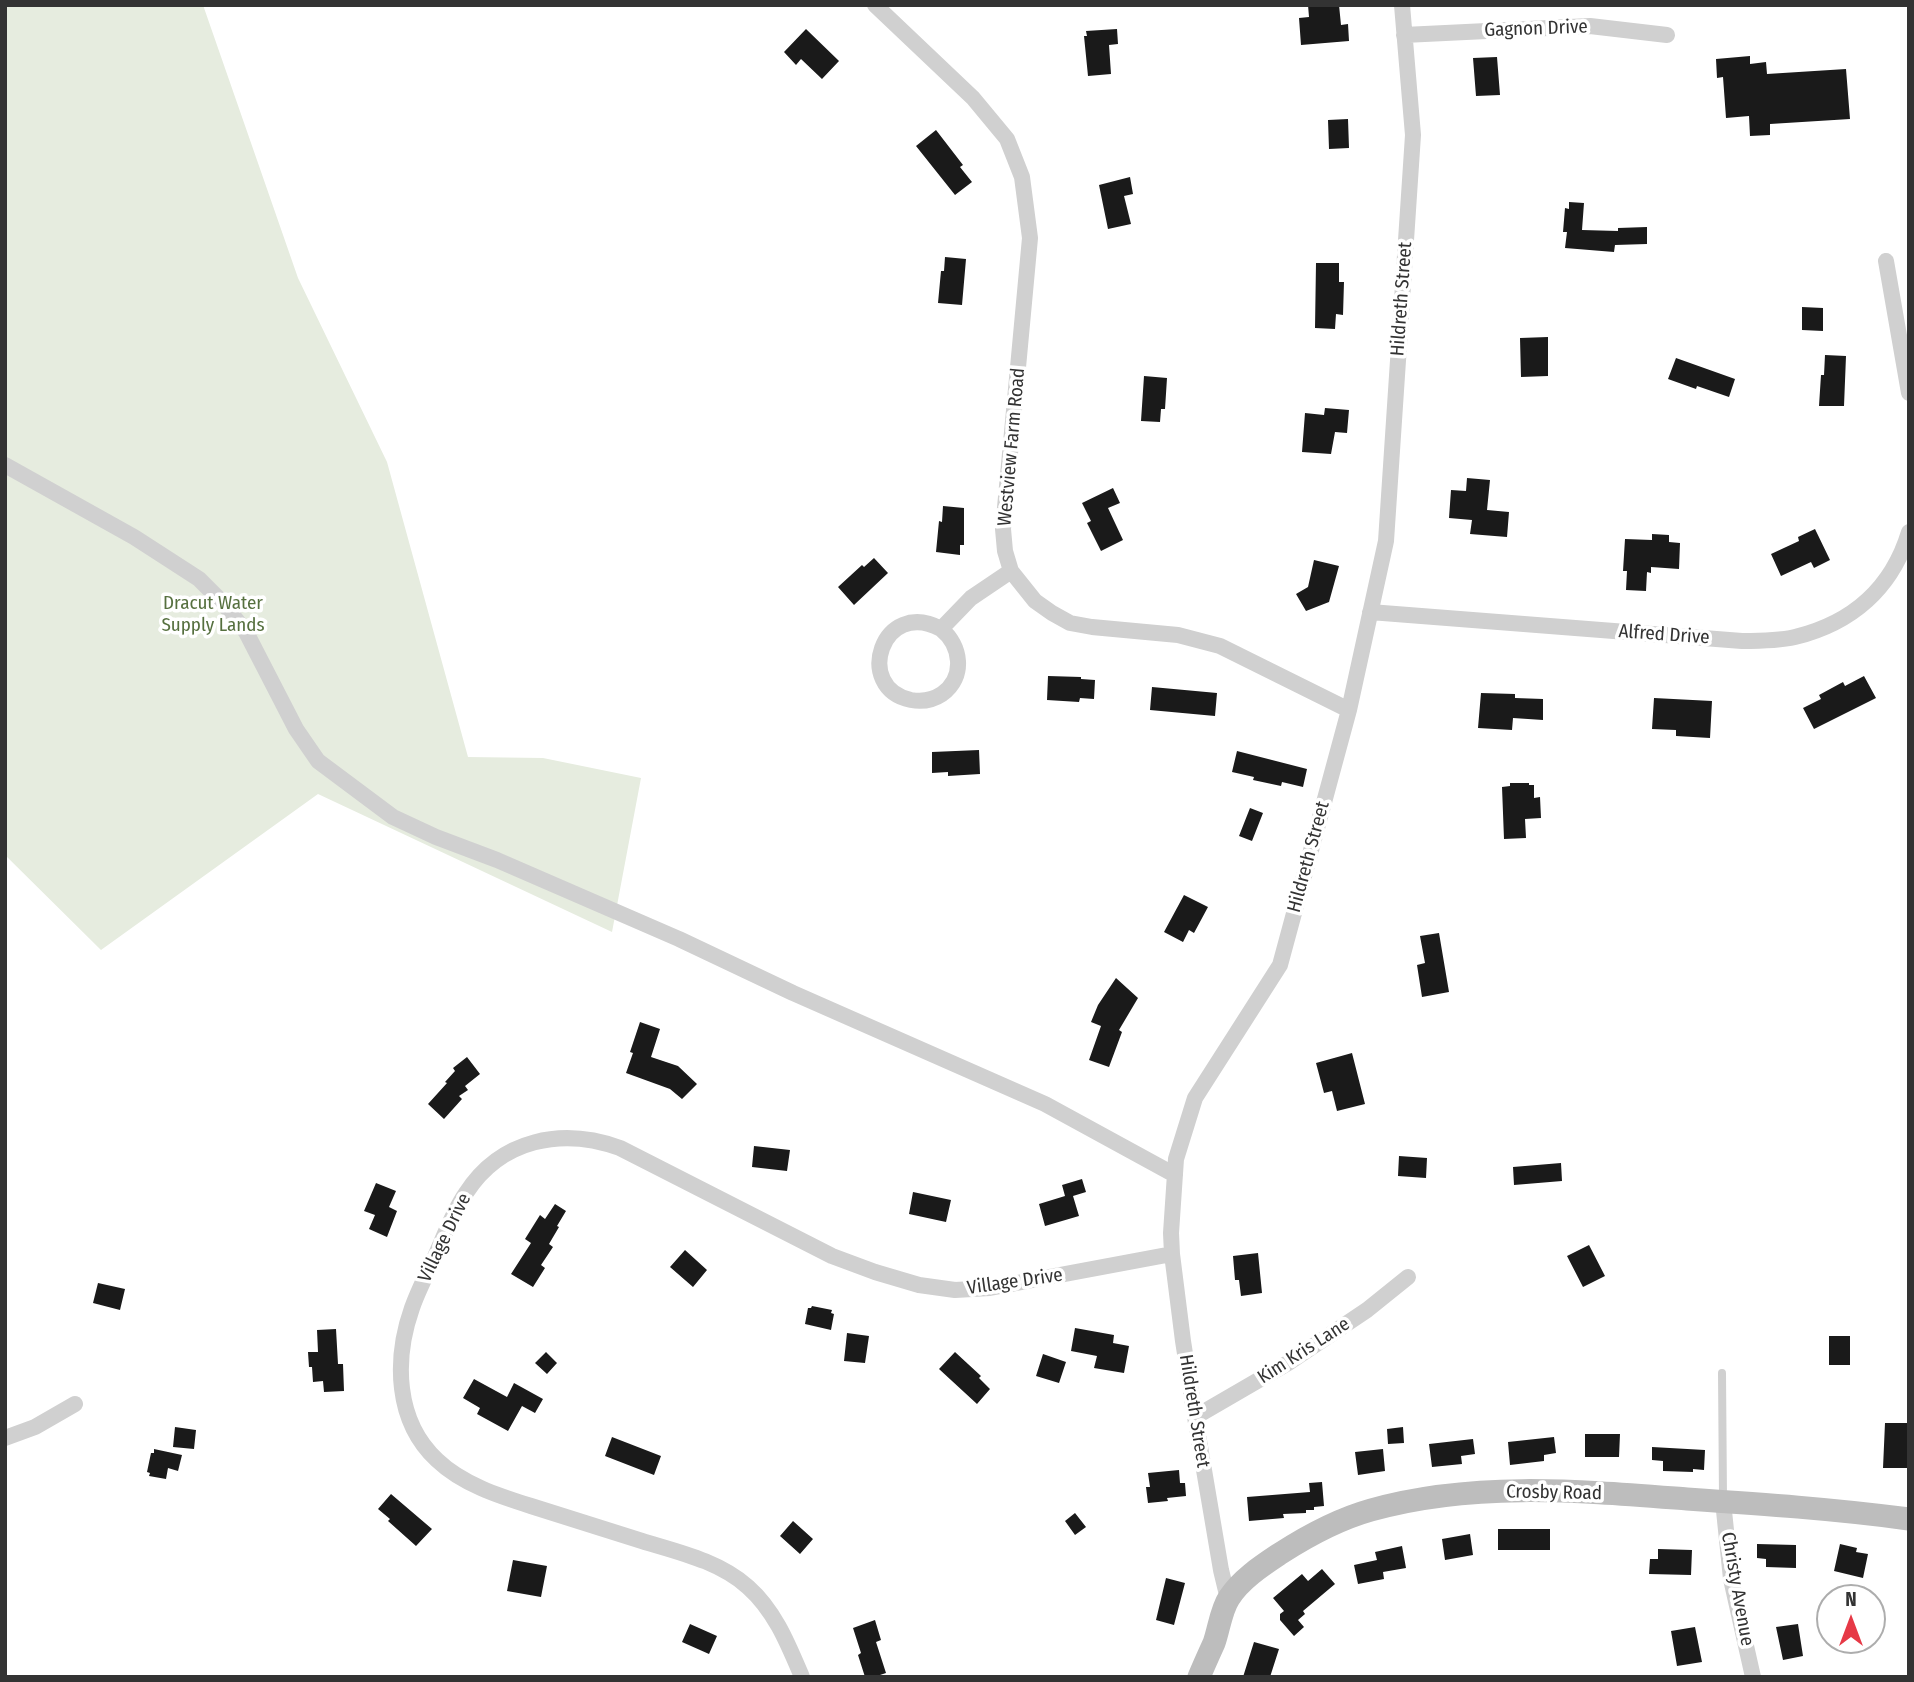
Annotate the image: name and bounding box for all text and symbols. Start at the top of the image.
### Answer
street label: Gagnon Drive [1484,16,1588,42]
street label: Hildreth Street [1387,241,1417,357]
street label: Westview Farm Road [994,367,1030,527]
park label: Dracut Water Supply Lands [161,593,265,637]
street label: Alfred Drive [1618,620,1710,650]
street label: Hildreth Street [1283,799,1335,915]
street label: Village Drive [414,1190,476,1286]
street label: Village Drive [966,1264,1064,1300]
street label: Kim Kris Lane [1254,1313,1354,1389]
street label: Hildreth Street [1174,1353,1214,1469]
street label: Crosby Road [1506,1481,1602,1505]
street label: Christy Avenue [1716,1530,1758,1648]
north arrow [1816,1584,1886,1654]
text: N [1845,1588,1857,1611]

